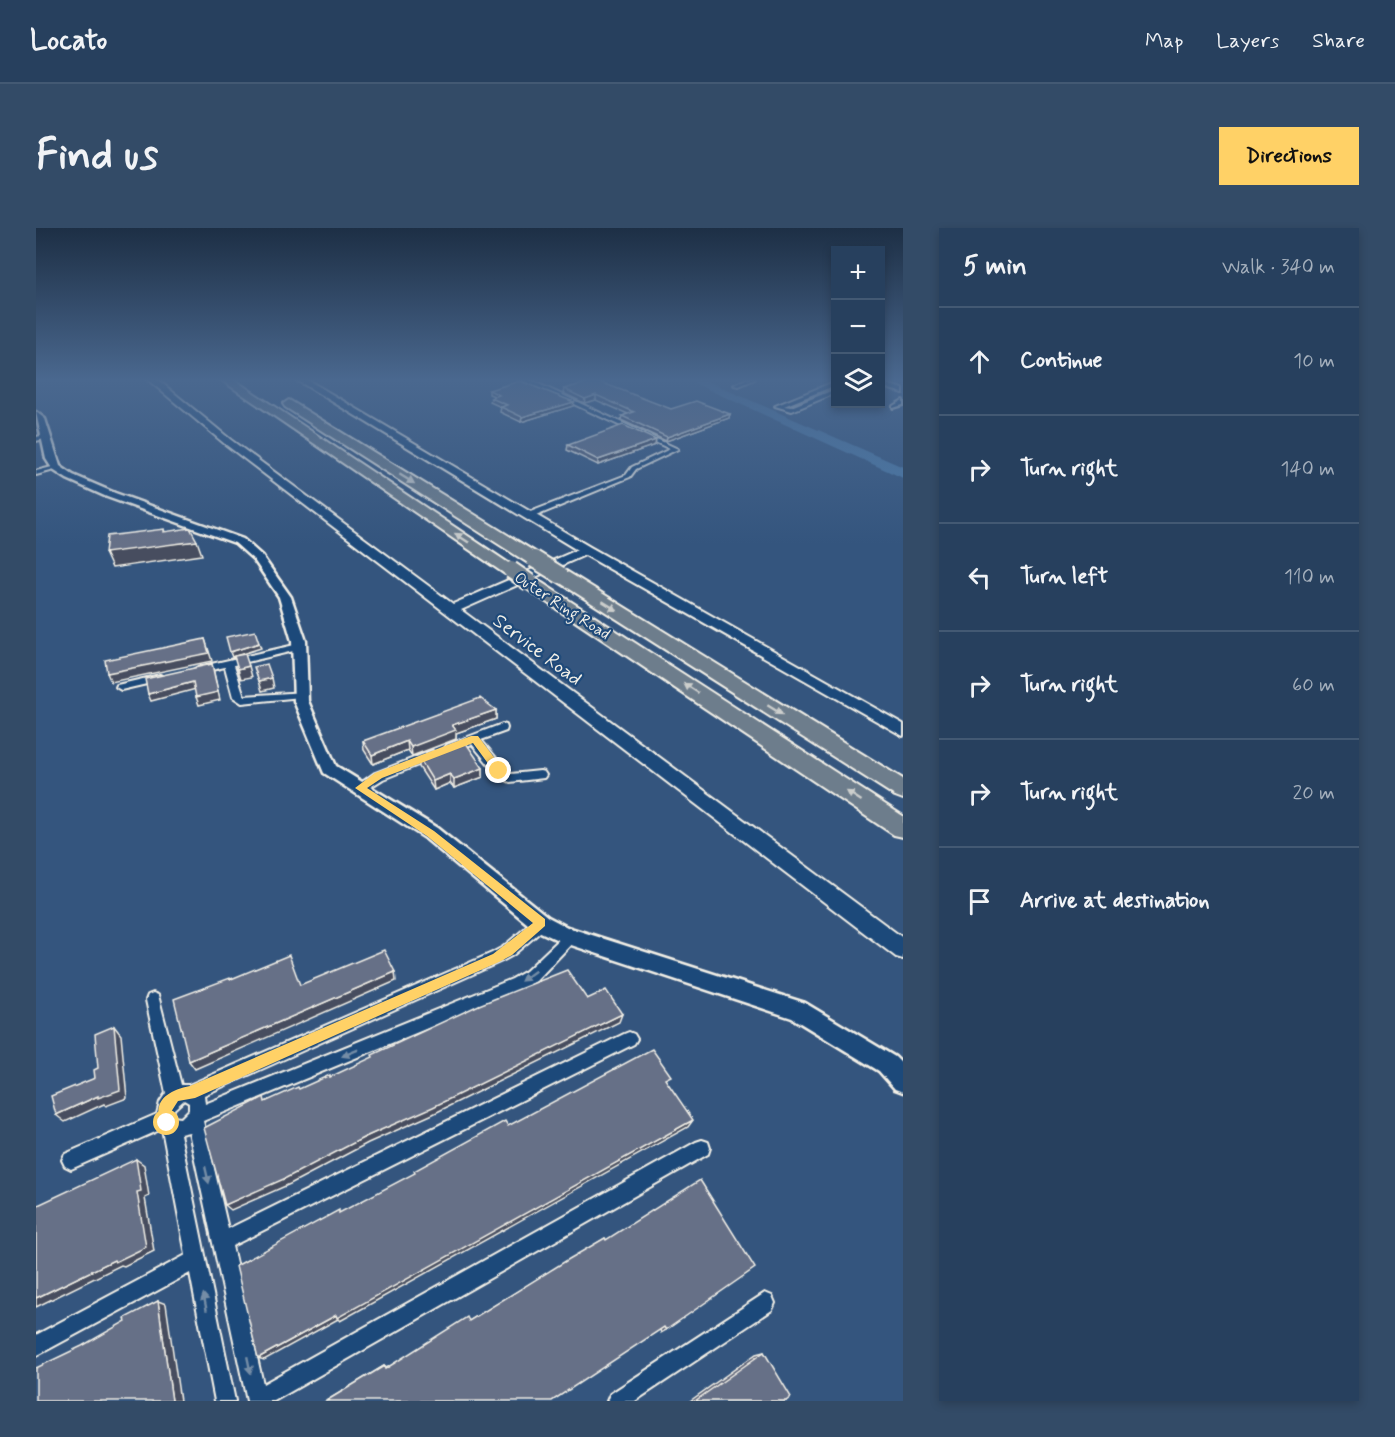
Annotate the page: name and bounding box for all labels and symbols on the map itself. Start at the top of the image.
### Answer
one-way arrow [399,474,415,485]
one-way arrow [454,533,470,544]
street label: Outer Ring Road [510,567,614,646]
one-way arrow [602,601,618,612]
street label: Service Road [487,608,587,693]
one-way arrow [683,683,699,694]
one-way arrow [767,705,783,716]
route end [485,757,511,783]
one-way arrow [846,790,862,801]
one-way arrow [521,970,537,982]
one-way arrow [340,1048,358,1058]
route start [153,1109,179,1135]
one-way arrow [203,1165,212,1184]
one-way arrow [200,1293,209,1312]
one-way arrow [245,1356,255,1374]

